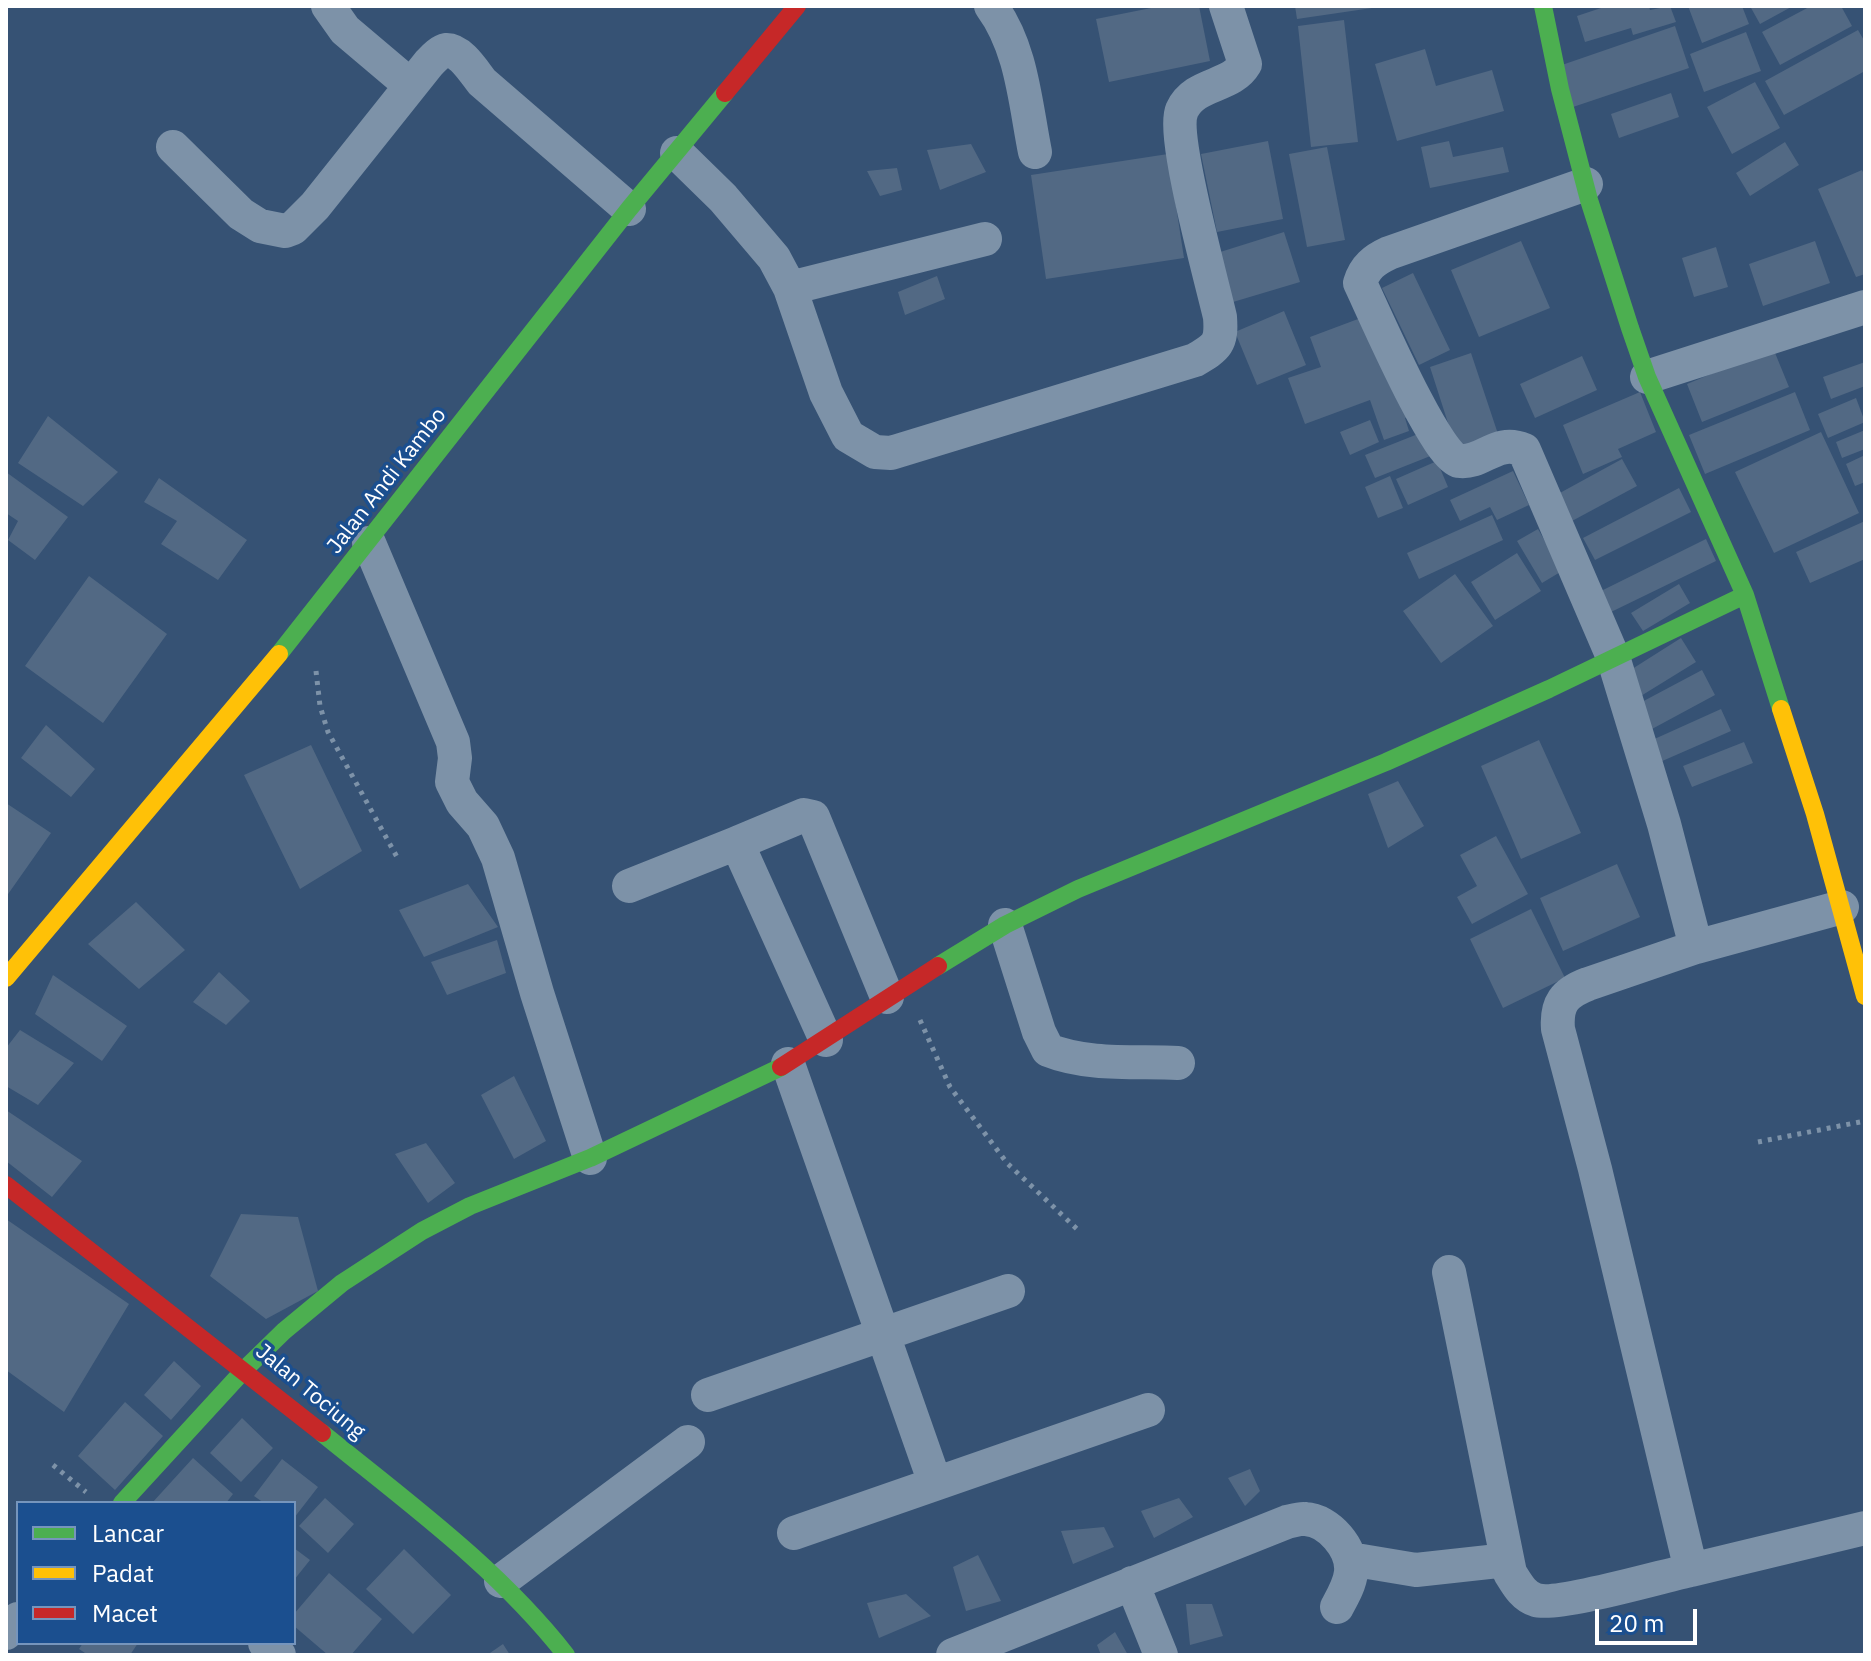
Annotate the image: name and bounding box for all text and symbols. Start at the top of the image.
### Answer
street label: Jalan Andi Kambo [322,403,452,559]
street label: Jalan Tociung [250,1338,370,1446]
legend [16,1501,296,1645]
text: Lancar [92,1517,164,1549]
text: Padat [92,1557,154,1589]
scale bar [1599,1593,1701,1643]
text: Macet [92,1597,158,1629]
text: 20 m [1609,1607,1664,1639]

